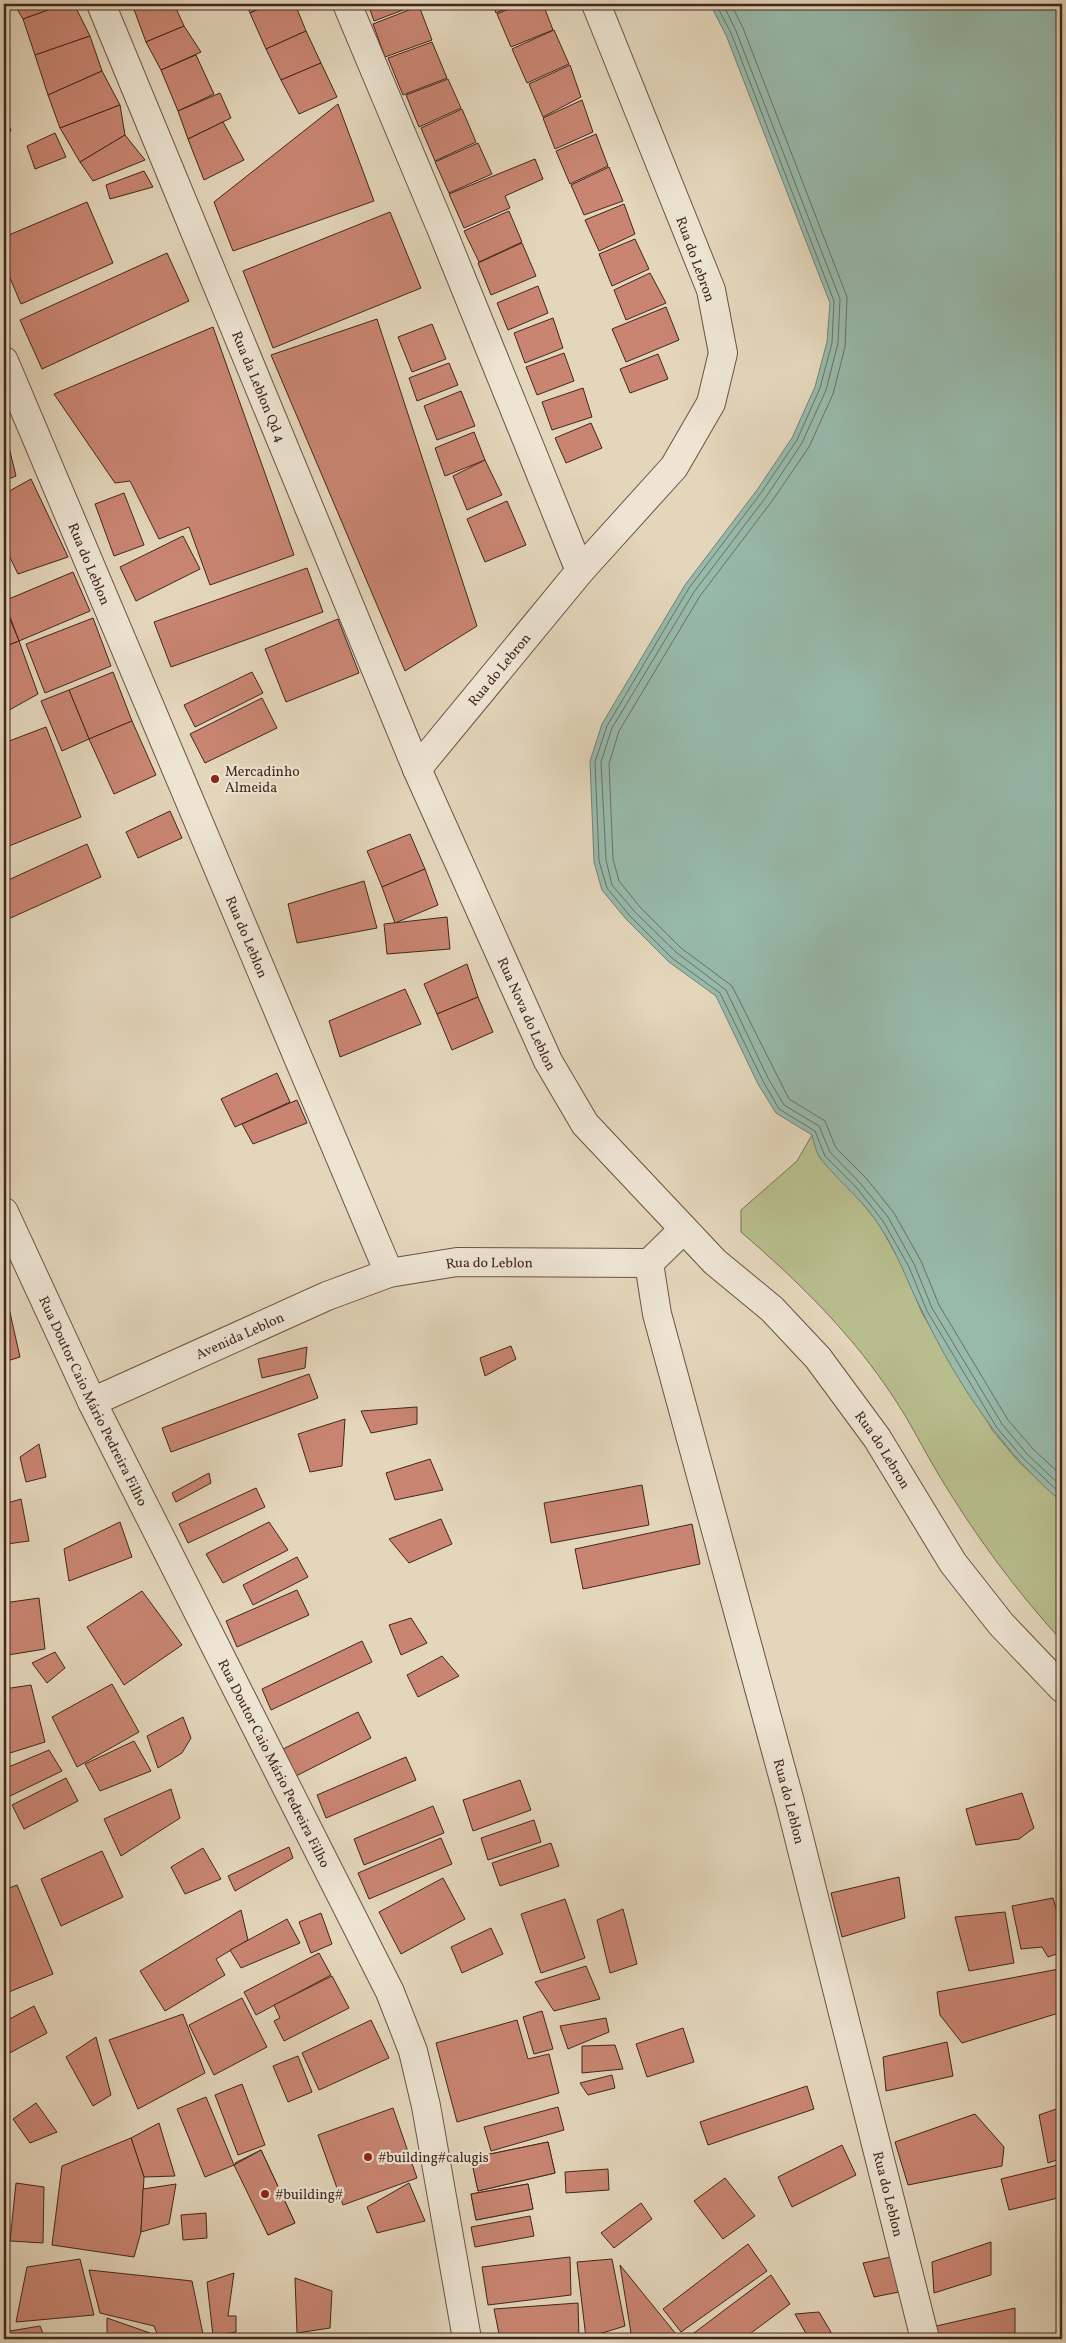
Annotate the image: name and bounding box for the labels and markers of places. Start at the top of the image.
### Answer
place label: Mercadinho Almeida [225,763,300,798]
marker: Mercadinho Almeida [209,773,221,785]
place label: #building#calugis [378,2149,489,2168]
marker: #building#calugis [362,2151,374,2163]
place label: #building# [275,2186,343,2205]
marker: #building# [259,2188,271,2200]

